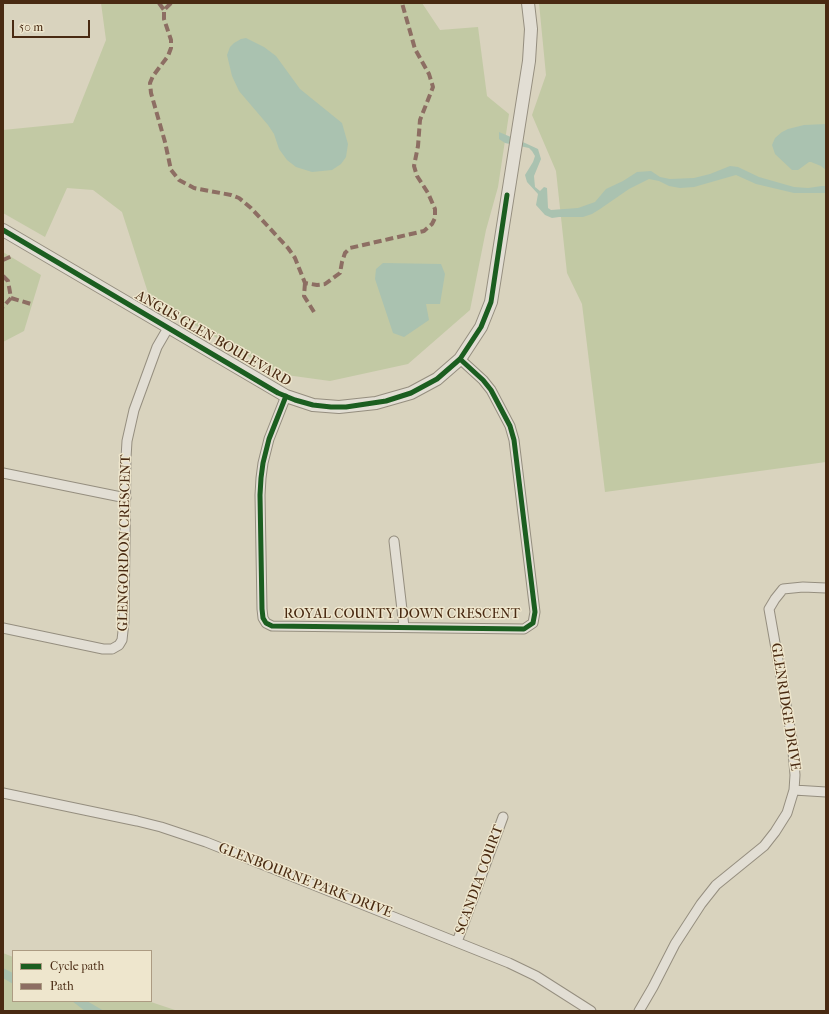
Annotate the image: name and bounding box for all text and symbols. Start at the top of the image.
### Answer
scale bar [14,12,92,38]
text: 50 m [19,20,43,34]
street label: ANGUS GLEN BOULEVARD [132,287,294,391]
street label: GLENGORDON CRESCENT [115,454,135,632]
street label: ROYAL COUNTY DOWN CRESCENT [284,607,520,623]
street label: GLENRIDGE DRIVE [767,642,803,772]
street label: SCANDIA COURT [452,823,508,937]
street label: GLENBOURNE PARK DRIVE [216,840,394,922]
legend [12,950,152,1002]
text: Cycle path [50,959,104,973]
text: Path [50,979,74,993]

